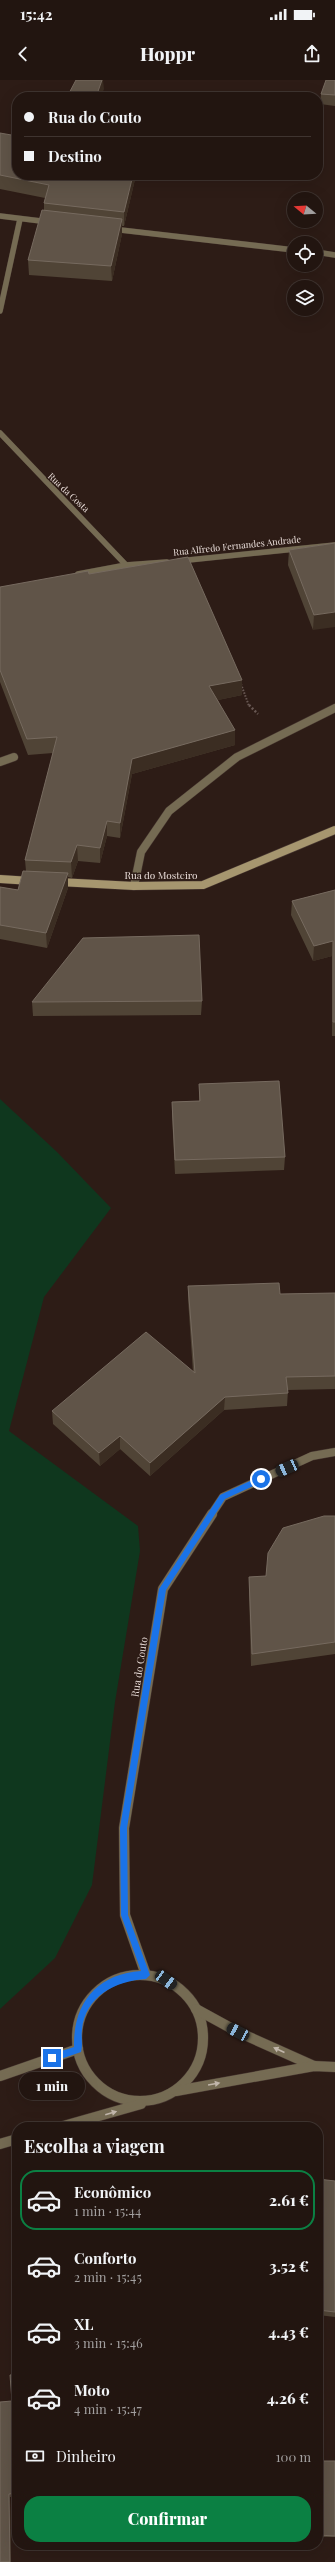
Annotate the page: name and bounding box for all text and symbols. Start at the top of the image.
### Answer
text: 15:42 [20,4,53,24]
text: Hoppr [140,42,195,66]
icon: back [12,43,34,65]
icon: share [301,43,323,65]
text: Rua do Couto [48,107,141,127]
text: Destino [48,146,102,166]
north arrow [287,192,323,228]
map controls [287,192,323,316]
button: locate [287,236,323,272]
button: layers [287,280,323,316]
street label: Rua da Costa [46,470,93,515]
street label: Rua Alfredo Fernandes Andrade [173,532,302,558]
street label: Rua do Mosteiro [124,868,198,882]
car [274,1458,300,1478]
route start [252,1470,270,1488]
street label: Rua do Couto [127,1635,151,1698]
car [153,1968,179,1992]
car [225,2021,251,2043]
one-way arrow [273,2047,284,2053]
route end [43,2049,61,2067]
callout: 1 min [19,2072,85,2100]
text: 1 min [36,2077,68,2094]
one-way arrow [208,2081,220,2087]
one-way arrow [106,2110,118,2116]
text: Escolha a viagem [24,2134,165,2158]
icon: car [26,2182,62,2218]
text: Econômico [74,2182,151,2202]
text: 2.61 € [269,2190,309,2210]
text: 1 min · 15:44 [74,2202,141,2219]
icon: car [26,2248,62,2284]
text: Conforto [74,2248,136,2268]
text: 3.52 € [269,2256,309,2276]
text: 2 min · 15:45 [74,2268,142,2285]
icon: car [26,2314,62,2350]
text: XL [74,2314,94,2334]
text: 4.43 € [268,2322,309,2342]
text: 3 min · 15:46 [74,2334,143,2351]
icon: car [26,2380,62,2416]
text: Moto [74,2380,110,2400]
text: 4.26 € [267,2388,309,2408]
text: 4 min · 15:47 [74,2400,142,2417]
icon: cash [24,2445,46,2467]
text: Dinheiro [56,2446,116,2466]
text: 100 m [276,2448,311,2465]
button: Confirmar [24,2496,311,2542]

